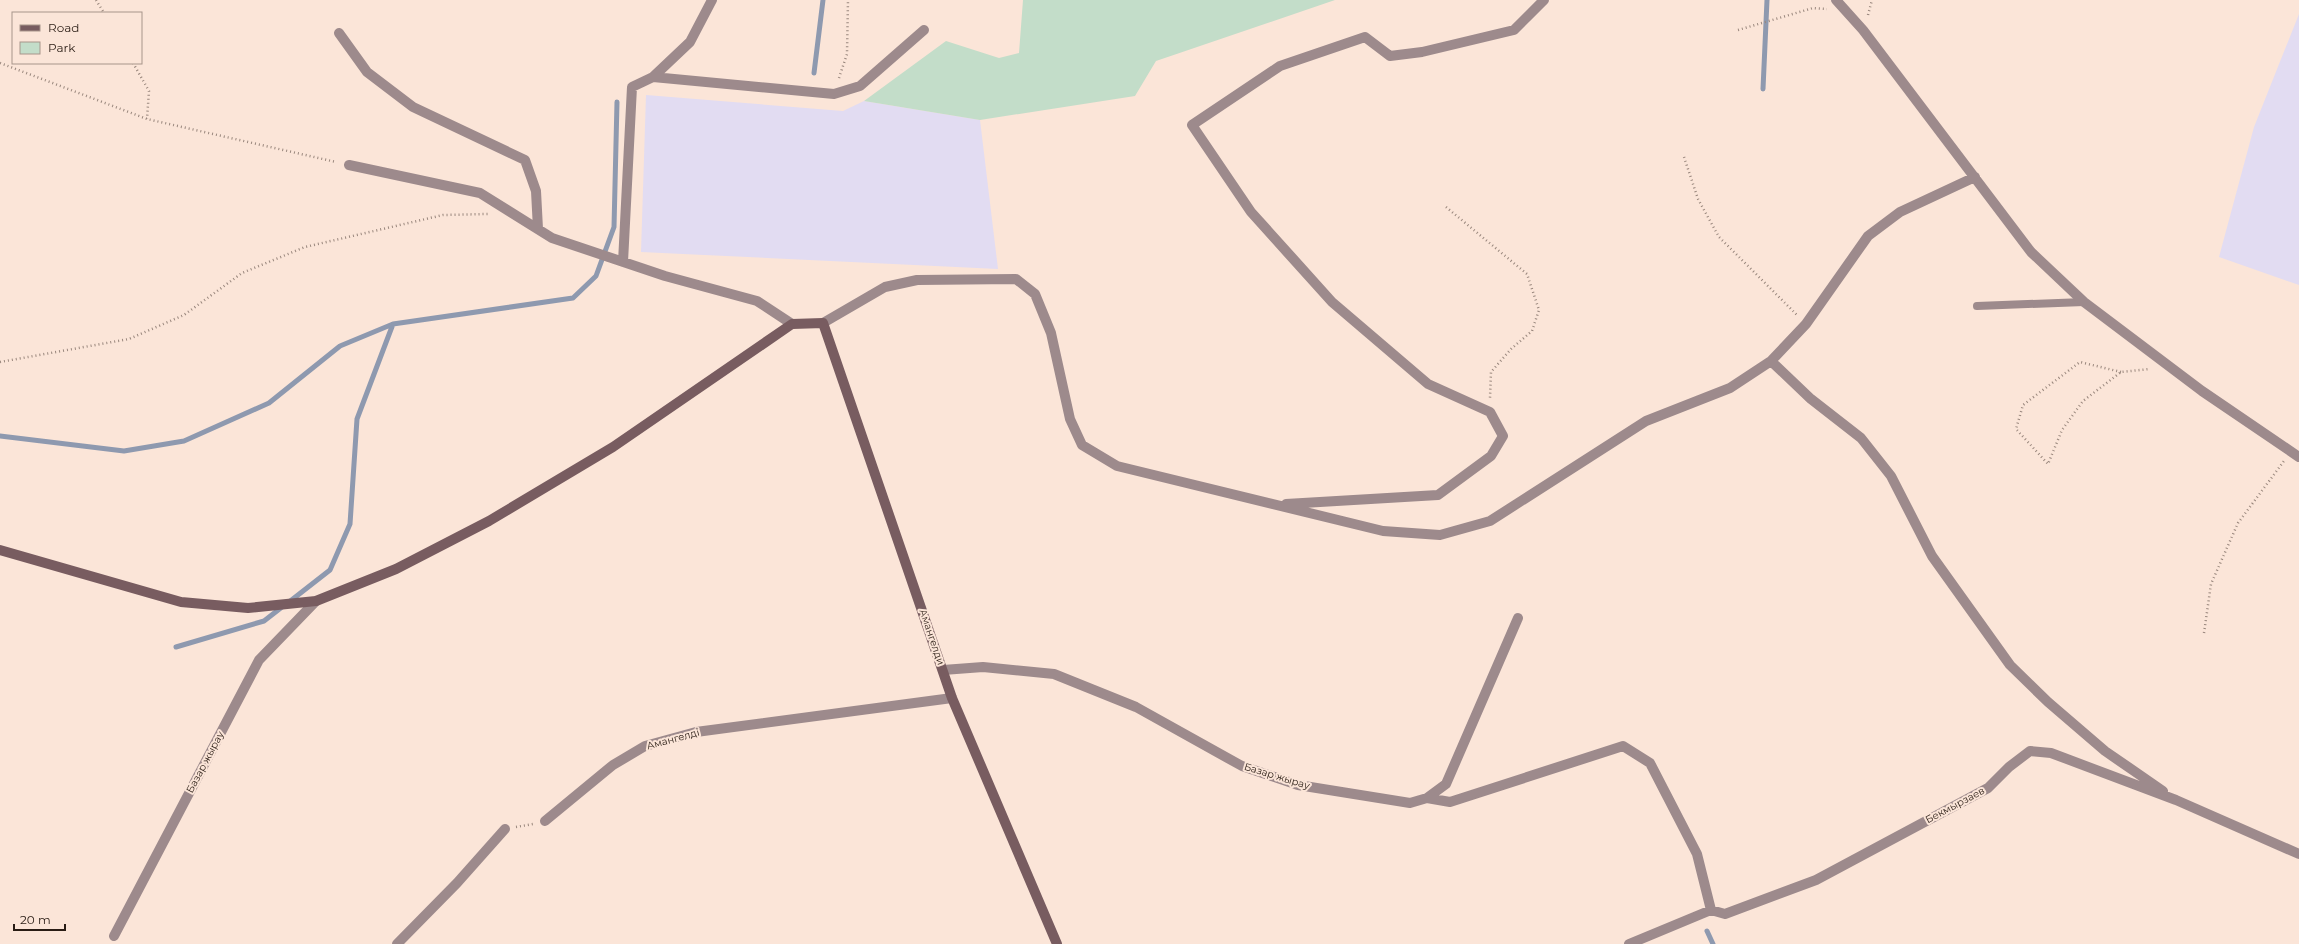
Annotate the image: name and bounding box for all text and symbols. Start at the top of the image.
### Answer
legend [12,12,142,64]
text: Road [48,20,79,35]
text: Park [48,40,76,55]
street label: Амангелди [916,607,948,667]
street label: Амангелді [645,726,701,752]
street label: Базар жырау [183,729,227,795]
street label: Базар жырау [1243,760,1312,792]
street label: Бекмырзаев [1923,784,1987,826]
scale bar [14,906,65,932]
text: 20 m [20,912,51,927]

